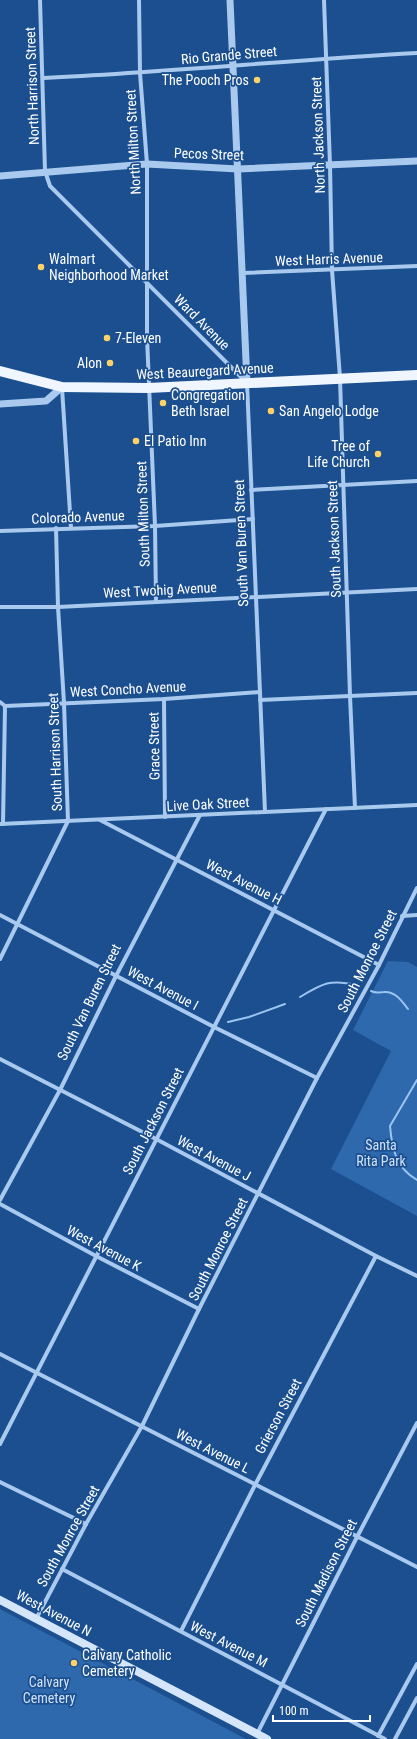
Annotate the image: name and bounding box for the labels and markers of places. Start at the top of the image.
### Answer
place label: The Pooch Pros [162,72,249,88]
marker: The Pooch Pros [252,75,262,85]
place label: Walmart Neighborhood Market [49,251,169,283]
marker: Walmart Neighborhood Market [36,262,46,272]
place label: 7-Eleven [115,330,161,346]
marker: 7-Eleven [102,333,112,343]
place label: Alon [77,355,102,371]
marker: Alon [105,358,115,368]
place label: Congregation Beth Israel [171,387,245,419]
marker: Congregation Beth Israel [158,398,168,408]
place label: San Angelo Lodge [279,403,379,419]
marker: San Angelo Lodge [266,406,276,416]
place label: El Patio Inn [144,433,206,449]
marker: El Patio Inn [131,436,141,446]
place label: Tree of Life Church [307,438,371,470]
marker: Tree of Life Church [373,449,383,459]
place label: Calvary Catholic Cemetery [82,1647,171,1679]
marker: Calvary Catholic Cemetery [69,1658,79,1668]

